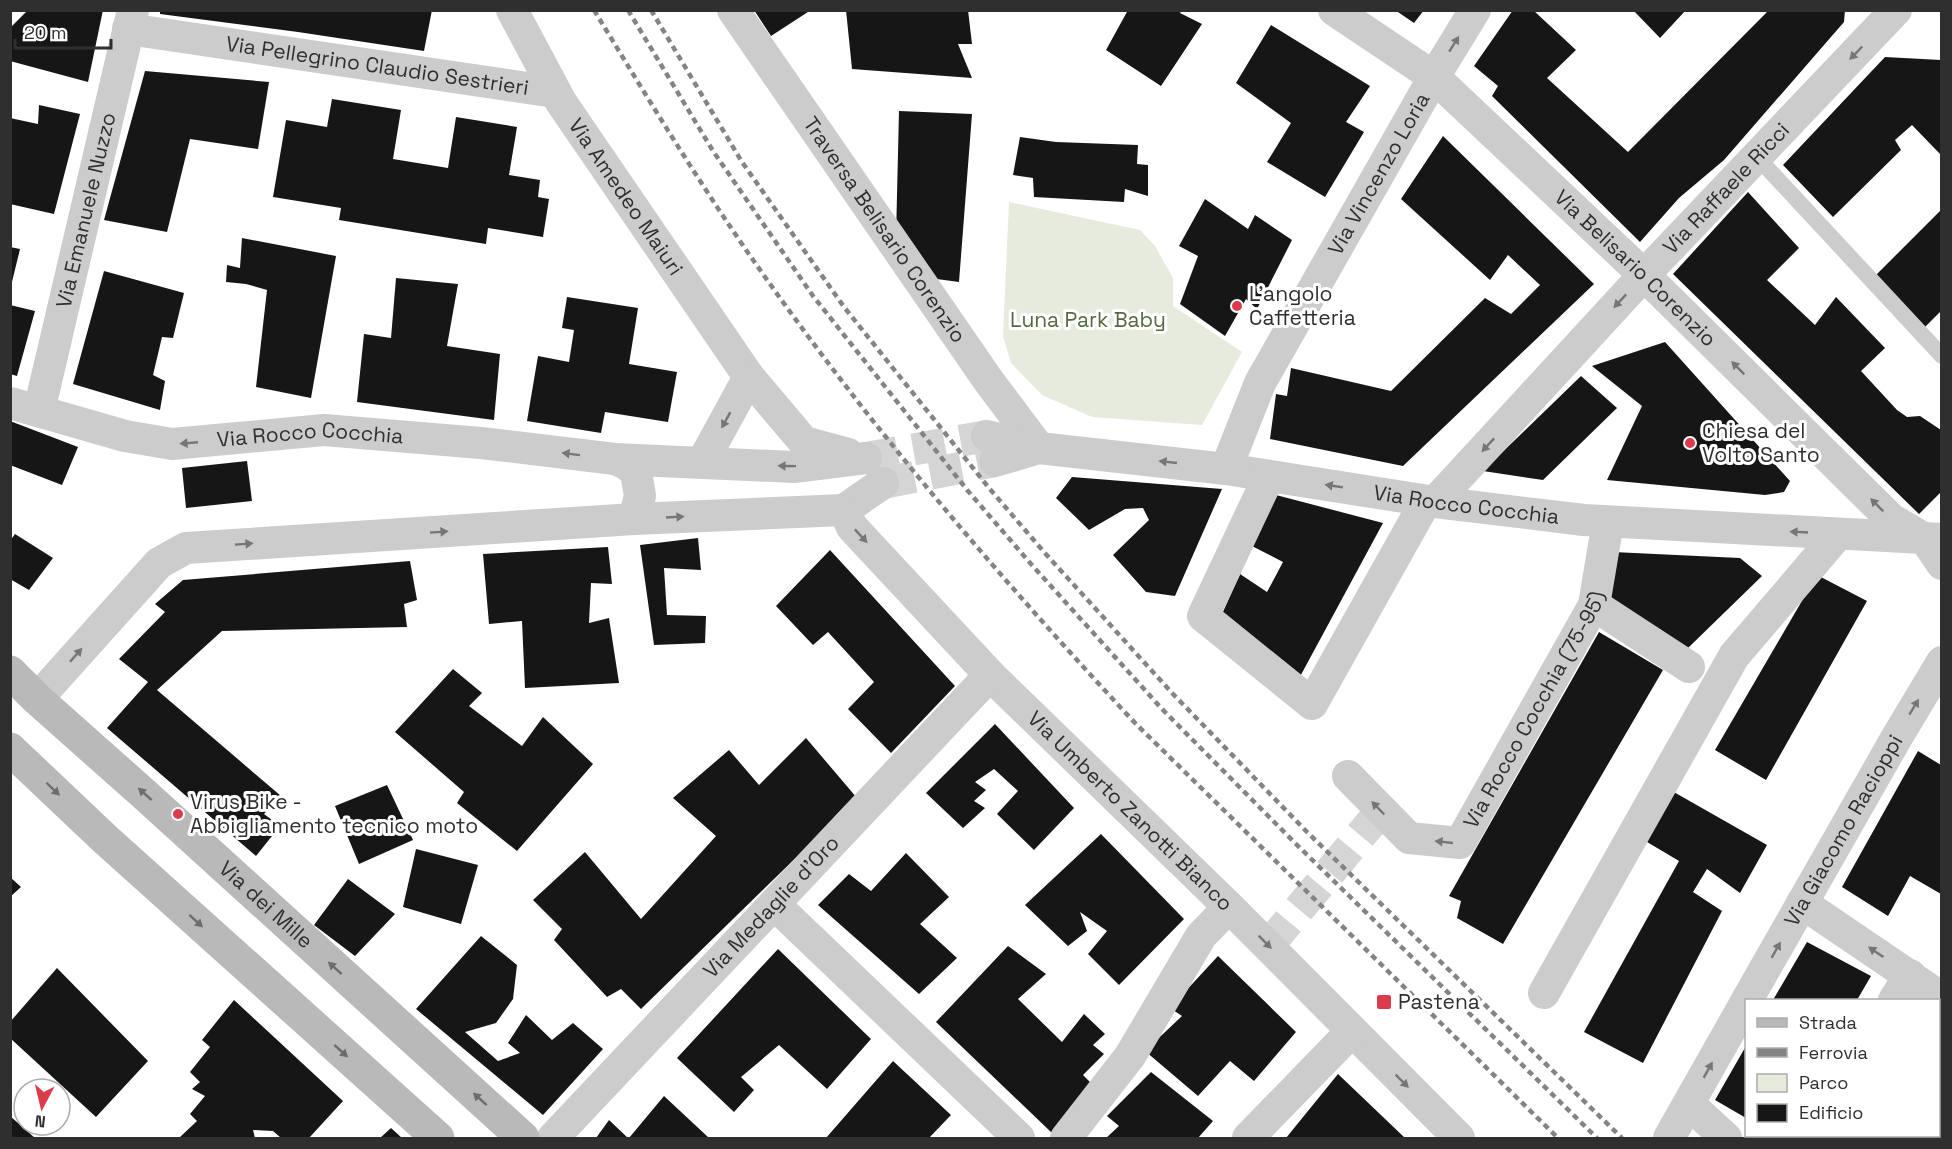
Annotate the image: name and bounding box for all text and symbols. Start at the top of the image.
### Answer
scale bar [15,12,111,50]
text: 20 m [24,21,67,44]
street label: Via Pellegrino Claudio Sestrieri [224,30,531,101]
one-way arrow [1449,36,1460,52]
one-way arrow [1849,46,1863,60]
street label: Via Vincenzo Loria [1322,88,1435,260]
street label: Via Emanuele Nuzzo [50,110,121,311]
street label: Traversa Belisario Corenzio [797,111,972,348]
street label: Via Amedeo Maiuri [563,113,689,280]
street label: Via Raffaele Ricci [1657,116,1795,260]
street label: Via Belisario Corenzio [1549,183,1723,352]
place label: L'angolo Caffetteria [1249,280,1356,331]
one-way arrow [1614,293,1627,308]
marker: L'angolo Caffetteria [1230,299,1244,313]
park label: Luna Park Baby [1010,306,1166,333]
one-way arrow [1732,362,1746,376]
one-way arrow [721,412,731,429]
street label: Via Rocco Cocchia [216,416,404,453]
place label: Chiesa del Volto Santo [1702,417,1820,468]
marker: Chiesa del Volto Santo [1683,436,1697,450]
one-way arrow [1481,437,1495,452]
one-way arrow [180,438,199,448]
one-way arrow [562,449,581,459]
one-way arrow [1158,457,1177,467]
one-way arrow [777,461,796,471]
street label: Via Rocco Cocchia [1372,478,1561,530]
one-way arrow [1324,481,1343,490]
one-way arrow [1871,499,1885,513]
one-way arrow [666,512,685,522]
one-way arrow [429,527,448,536]
one-way arrow [854,528,867,543]
one-way arrow [1790,528,1809,537]
one-way arrow [234,540,253,549]
street label: Via Rocco Cocchia (75-95) [1457,589,1609,833]
one-way arrow [69,648,82,663]
one-way arrow [1909,699,1920,715]
street label: Via Umberto Zanotti Bianco [1022,705,1239,917]
street label: Via Giacomo Racioppi [1778,730,1909,931]
one-way arrow [45,782,60,796]
one-way arrow [137,787,152,801]
place label: Virus Bike - Abbigliamento tecnico moto [190,788,478,839]
one-way arrow [1371,801,1385,815]
marker: Virus Bike - Abbigliamento tecnico moto [171,807,185,821]
street label: Via Medaglie d'Oro [697,829,845,983]
one-way arrow [1435,837,1454,846]
street label: Via dei Mille [213,855,319,954]
one-way arrow [189,914,204,928]
one-way arrow [1257,935,1271,949]
one-way arrow [1771,941,1781,958]
one-way arrow [1868,947,1885,958]
one-way arrow [328,961,343,975]
place label: Pastena [1398,988,1480,1015]
marker: Pastena [1375,993,1393,1011]
legend [1745,999,1940,1137]
text: Strada [1799,1011,1857,1034]
text: Ferrovia [1799,1041,1868,1064]
one-way arrow [334,1044,349,1058]
one-way arrow [1703,1061,1713,1078]
text: Parco [1799,1071,1848,1094]
one-way arrow [1394,1074,1409,1088]
north arrow [12,1077,72,1137]
one-way arrow [472,1092,487,1106]
text: Edificio [1799,1101,1863,1124]
text: N [34,1110,47,1132]

